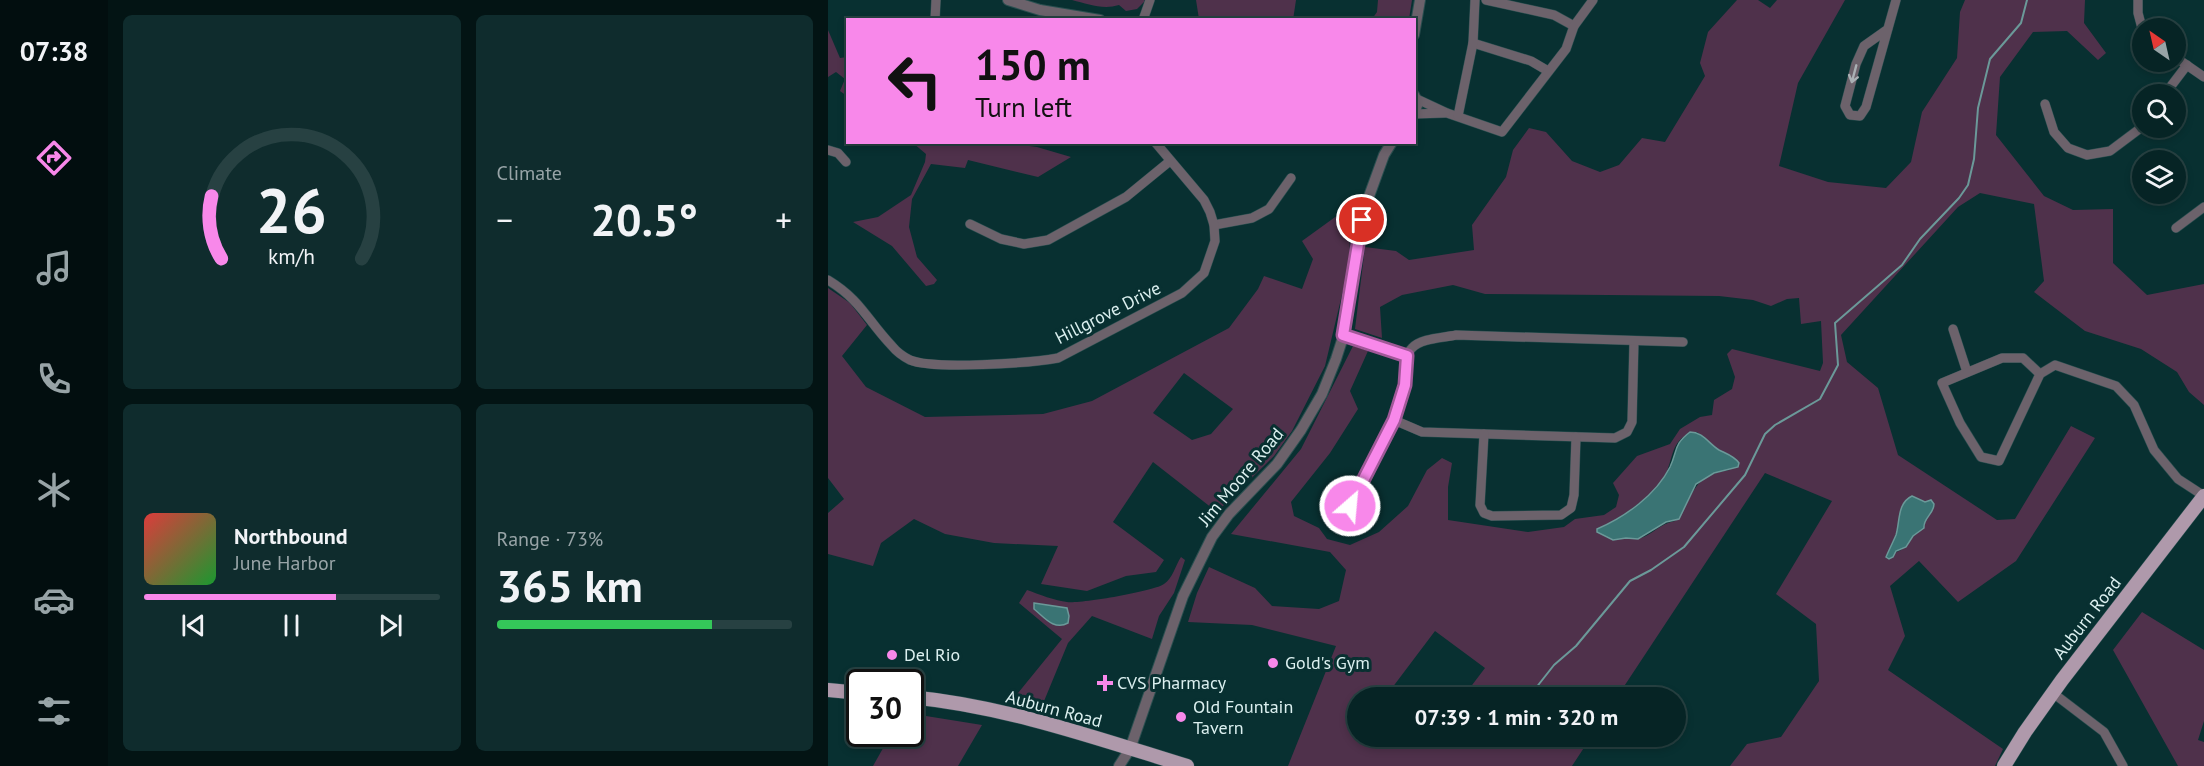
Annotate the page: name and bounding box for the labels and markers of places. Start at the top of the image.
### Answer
pin [1336,194,1387,245]
place label: Del Rio [904,643,960,666]
marker: Del Rio [885,648,899,662]
place label: Gold's Gym [1285,651,1370,674]
marker: Gold's Gym [1266,656,1280,670]
place label: CVS Pharmacy [1117,671,1227,694]
marker: CVS Pharmacy [1098,676,1112,690]
place label: Old Fountain Tavern [1193,695,1293,739]
marker: Old Fountain Tavern [1174,710,1188,724]

